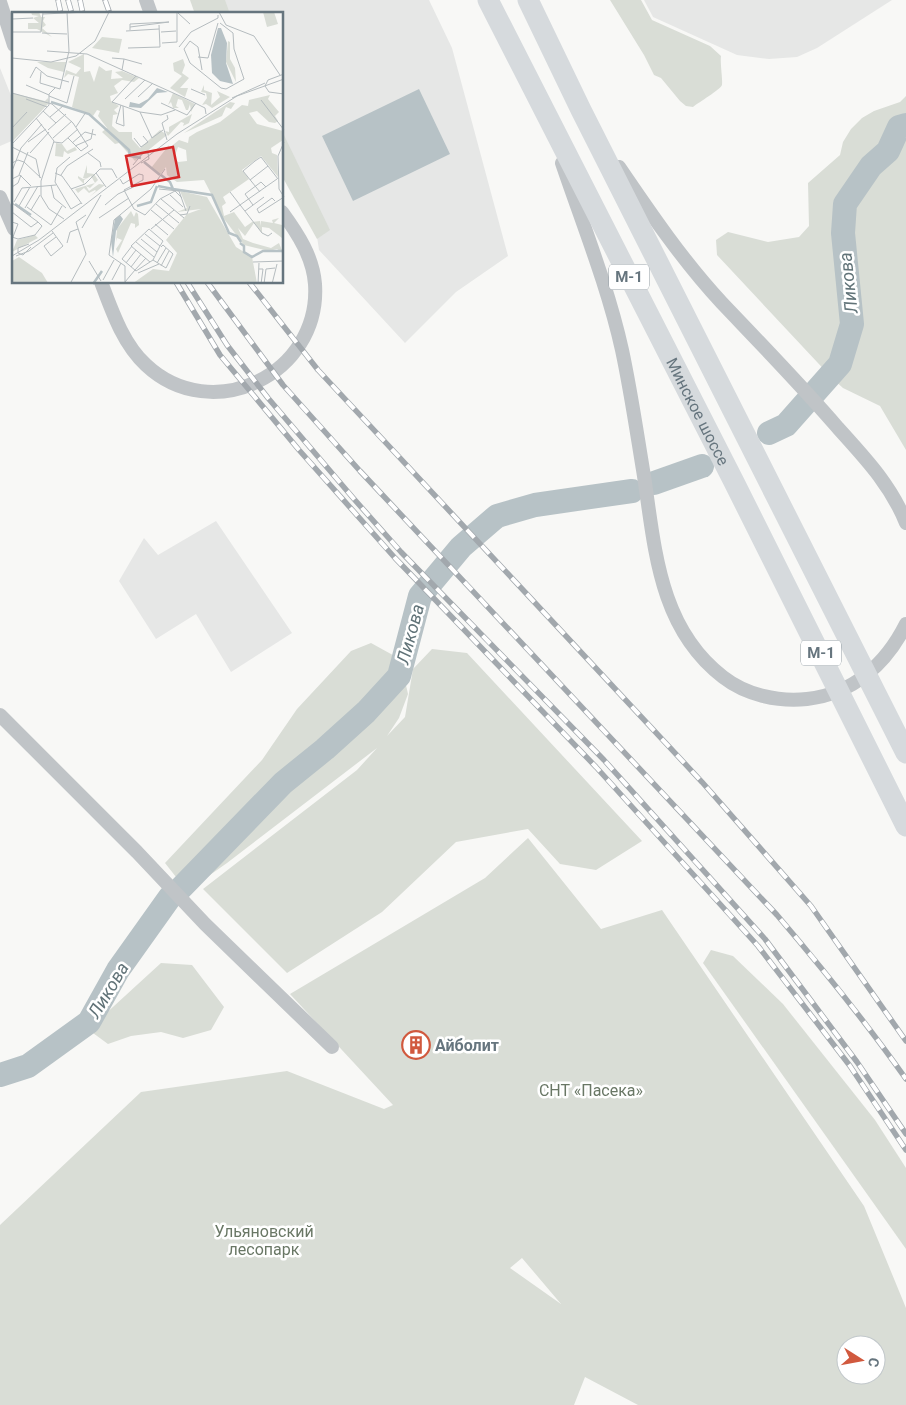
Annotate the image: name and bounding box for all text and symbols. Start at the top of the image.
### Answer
inset map [12,12,284,284]
water label: Ликова [834,251,862,316]
road number: М-1 [609,264,649,290]
street label: Минское шоссе [663,355,733,468]
water label: Ликова [392,602,428,667]
road number: М-1 [801,640,841,666]
water label: Ликова [83,958,133,1022]
building icon: Айболит [401,1030,431,1060]
place label: Айболит [435,1036,499,1055]
park label: СНТ «Пасека» [539,1081,643,1100]
park label: Ульяновский лесопарк [214,1222,314,1259]
north arrow [836,1335,886,1385]
text: С [865,1356,882,1369]

